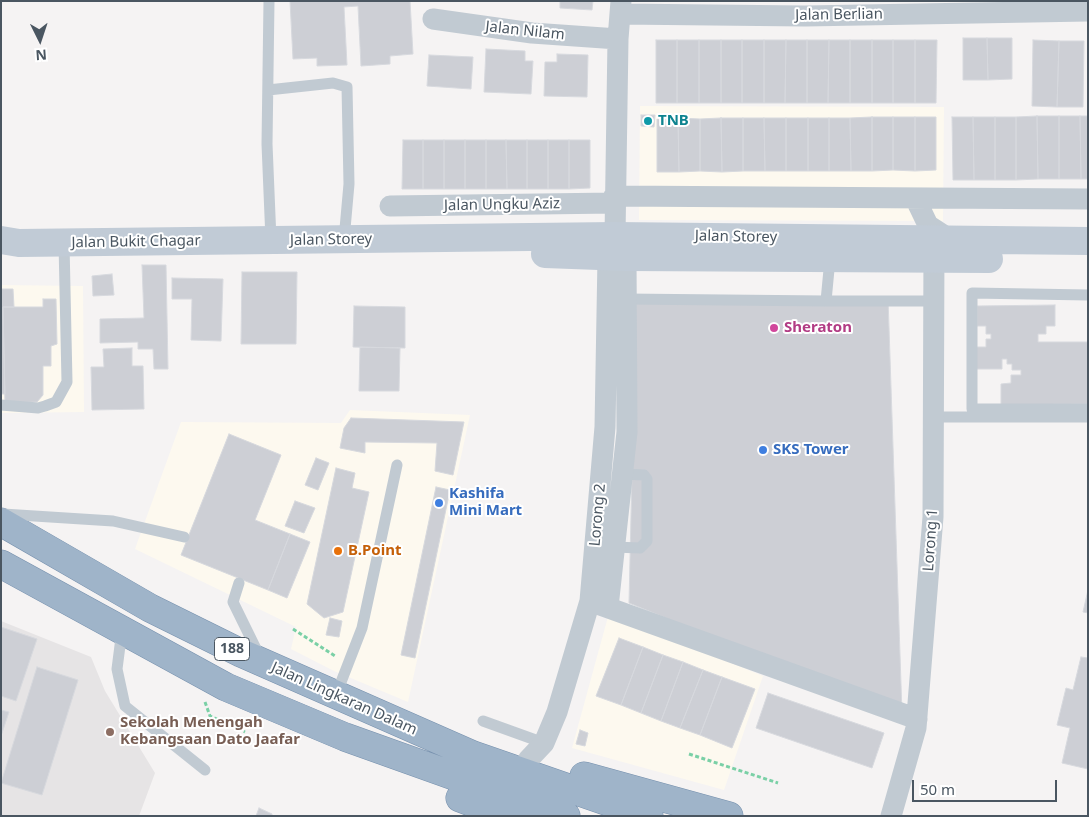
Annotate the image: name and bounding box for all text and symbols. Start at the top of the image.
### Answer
street label: Jalan Berlian [795,5,883,25]
north arrow [15,15,65,65]
street label: Jalan Nilam [485,18,565,44]
text: N [35,46,47,65]
place label: TNB [658,112,689,130]
marker: TNB [642,115,654,127]
street label: Jalan Ungku Aziz [444,195,560,215]
street label: Jalan Storey [695,227,777,247]
street label: Jalan Storey [290,230,372,250]
street label: Jalan Bukit Chagar [71,232,201,252]
place label: Sheraton [784,319,852,337]
marker: Sheraton [768,322,780,334]
place label: SKS Tower [773,441,849,459]
marker: SKS Tower [757,444,769,456]
street label: Lorong 2 [586,483,610,547]
place label: Kashifa Mini Mart [449,485,522,520]
marker: Kashifa Mini Mart [433,497,445,509]
street label: Lorong 1 [920,508,942,572]
place label: B.Point [348,542,401,560]
marker: B.Point [332,545,344,557]
road number: 188 [214,638,250,661]
street label: Jalan Lingkaran Dalam [268,659,420,739]
place label: Sekolah Menengah Kebangsaan Dato Jaafar [120,714,300,749]
marker: Sekolah Menengah Kebangsaan Dato Jaafar [104,726,116,738]
scale bar [914,770,1059,802]
text: 50 m [920,779,955,799]

